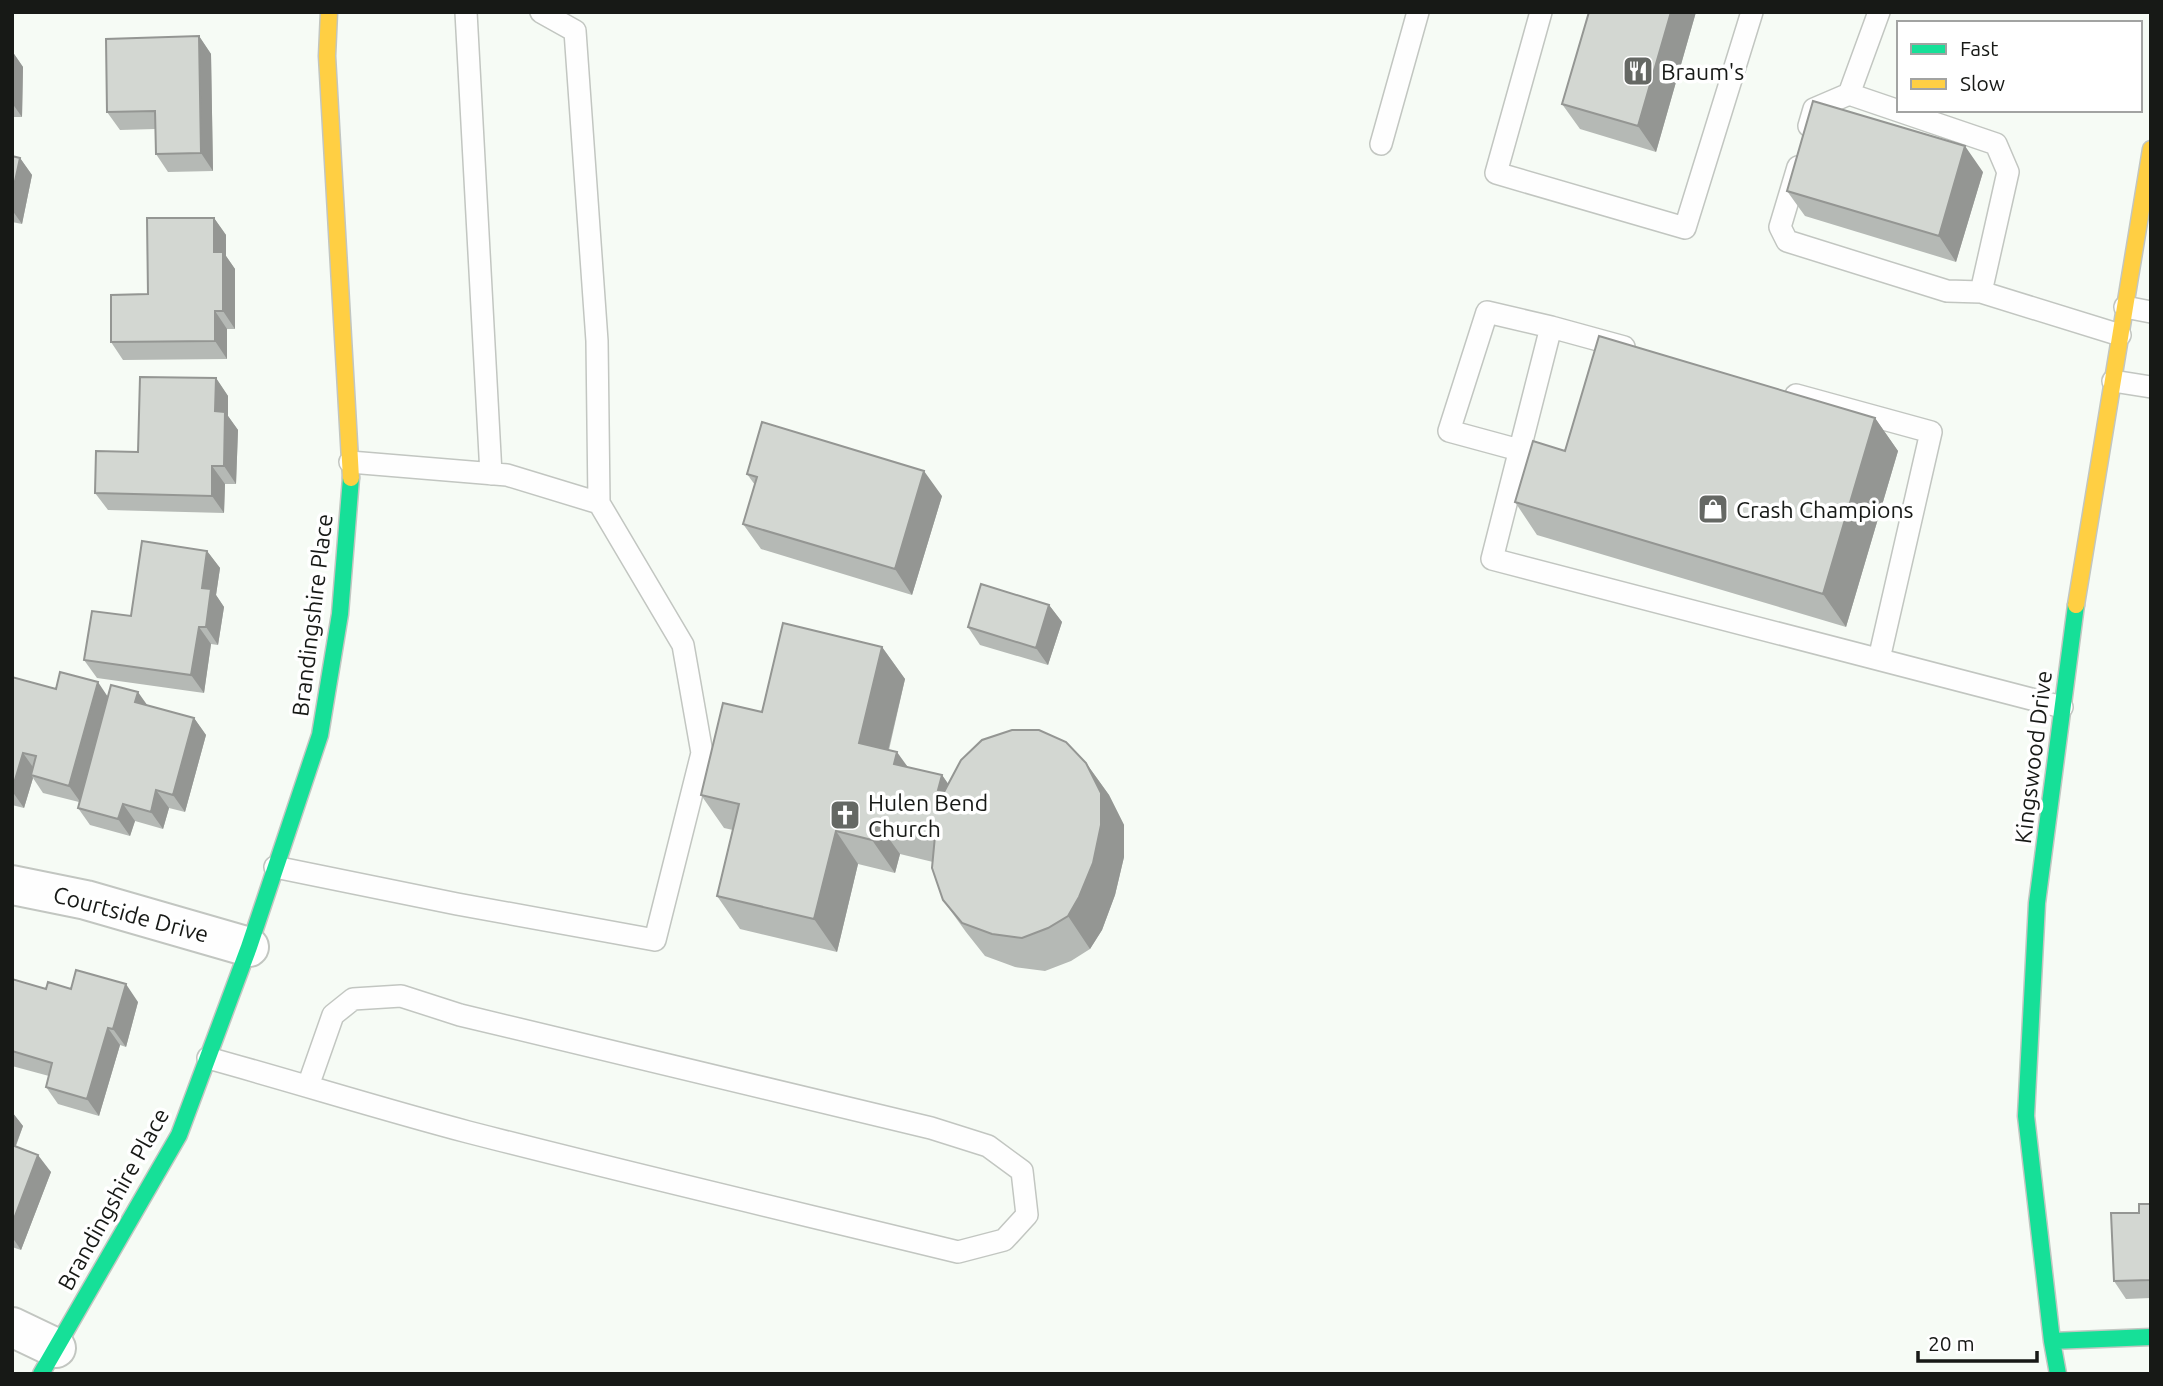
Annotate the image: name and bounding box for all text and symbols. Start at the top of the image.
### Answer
legend [1897,21,2142,112]
text: Fast [1960,36,1998,60]
restaurant icon: Braum's [1621,54,1655,88]
place label: Braum's [1661,59,1744,84]
text: Slow [1960,71,2005,95]
shop icon: Crash Champions [1696,492,1730,526]
place label: Crash Champions [1736,497,1914,522]
street label: Brandingshire Place [287,512,337,718]
street label: Kingswood Drive [2010,669,2056,845]
place label: Hulen Bend Church [868,790,988,841]
church icon: Hulen Bend Church [828,798,862,832]
street label: Courtside Drive [51,881,211,947]
street label: Brandingshire Place [53,1104,173,1294]
scale bar [1918,1320,2037,1364]
text: 20 m [1928,1331,1975,1355]

